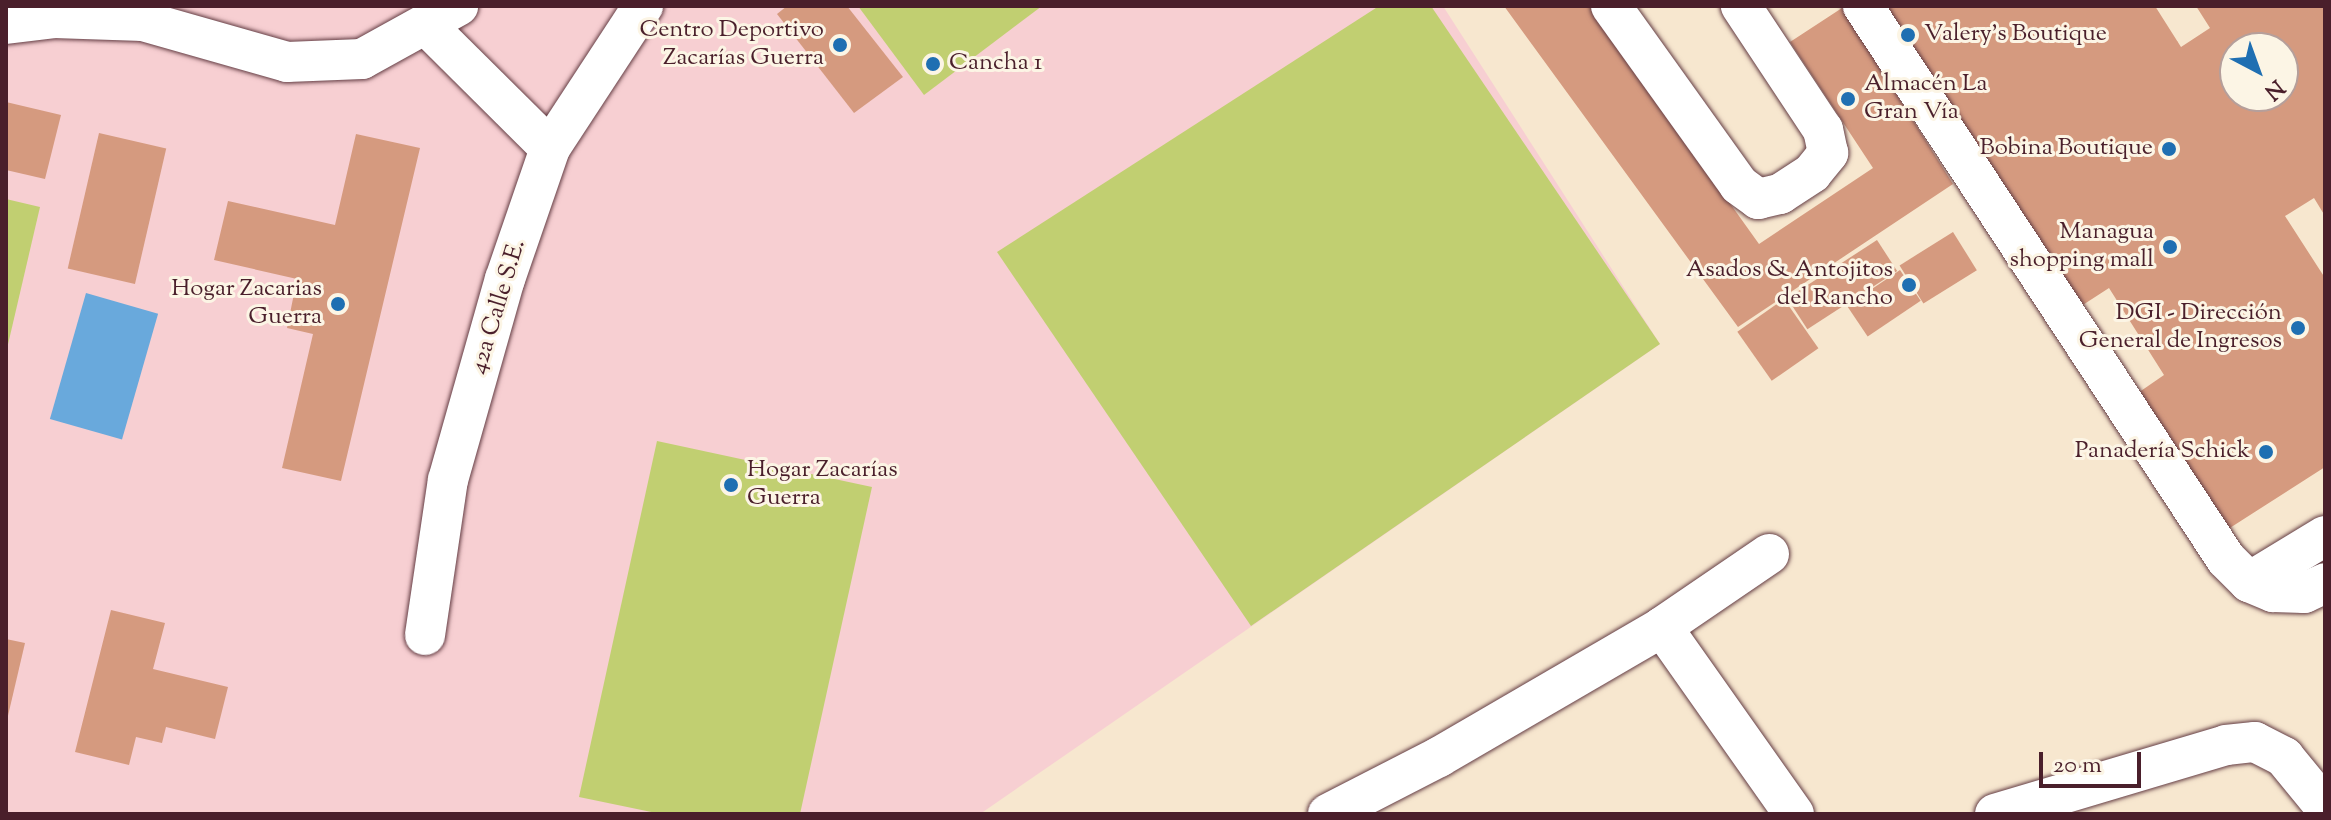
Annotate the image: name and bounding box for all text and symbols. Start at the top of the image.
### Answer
place label: Centro Deportivo Zacarías Guerra [639,17,824,73]
place label: Valery's Boutique [1924,21,2107,49]
marker: Valery's Boutique [1899,26,1917,44]
north arrow [2219,32,2299,112]
marker: Centro Deportivo Zacarías Guerra [831,36,849,54]
place label: Cancha 1 [949,50,1042,78]
marker: Cancha 1 [924,55,942,73]
place label: Almacén La Gran Vía [1864,71,1988,127]
text: N [2256,71,2291,106]
marker: Almacén La Gran Vía [1839,90,1857,108]
place label: Bobina Boutique [1980,135,2153,163]
marker: Bobina Boutique [2160,140,2178,158]
place label: Managua shopping mall [2010,219,2154,275]
street label: 42a Calle S.E. [465,236,533,378]
marker: Managua shopping mall [2161,238,2179,256]
place label: Asados & Antojitos del Rancho [1686,257,1893,313]
place label: Hogar Zacarias Guerra [171,276,322,332]
marker: Asados & Antojitos del Rancho [1900,276,1918,294]
marker: Hogar Zacarias Guerra [329,295,347,313]
place label: DGI - Dirección General de Ingresos [2079,300,2282,356]
marker: DGI - Dirección General de Ingresos [2289,319,2307,337]
place label: Panadería Schick [2075,438,2250,466]
marker: Panadería Schick [2257,443,2275,461]
place label: Hogar Zacarías Guerra [747,457,898,513]
marker: Hogar Zacarías Guerra [722,476,740,494]
scale bar [2043,736,2145,786]
text: 20 m [2053,749,2102,783]

